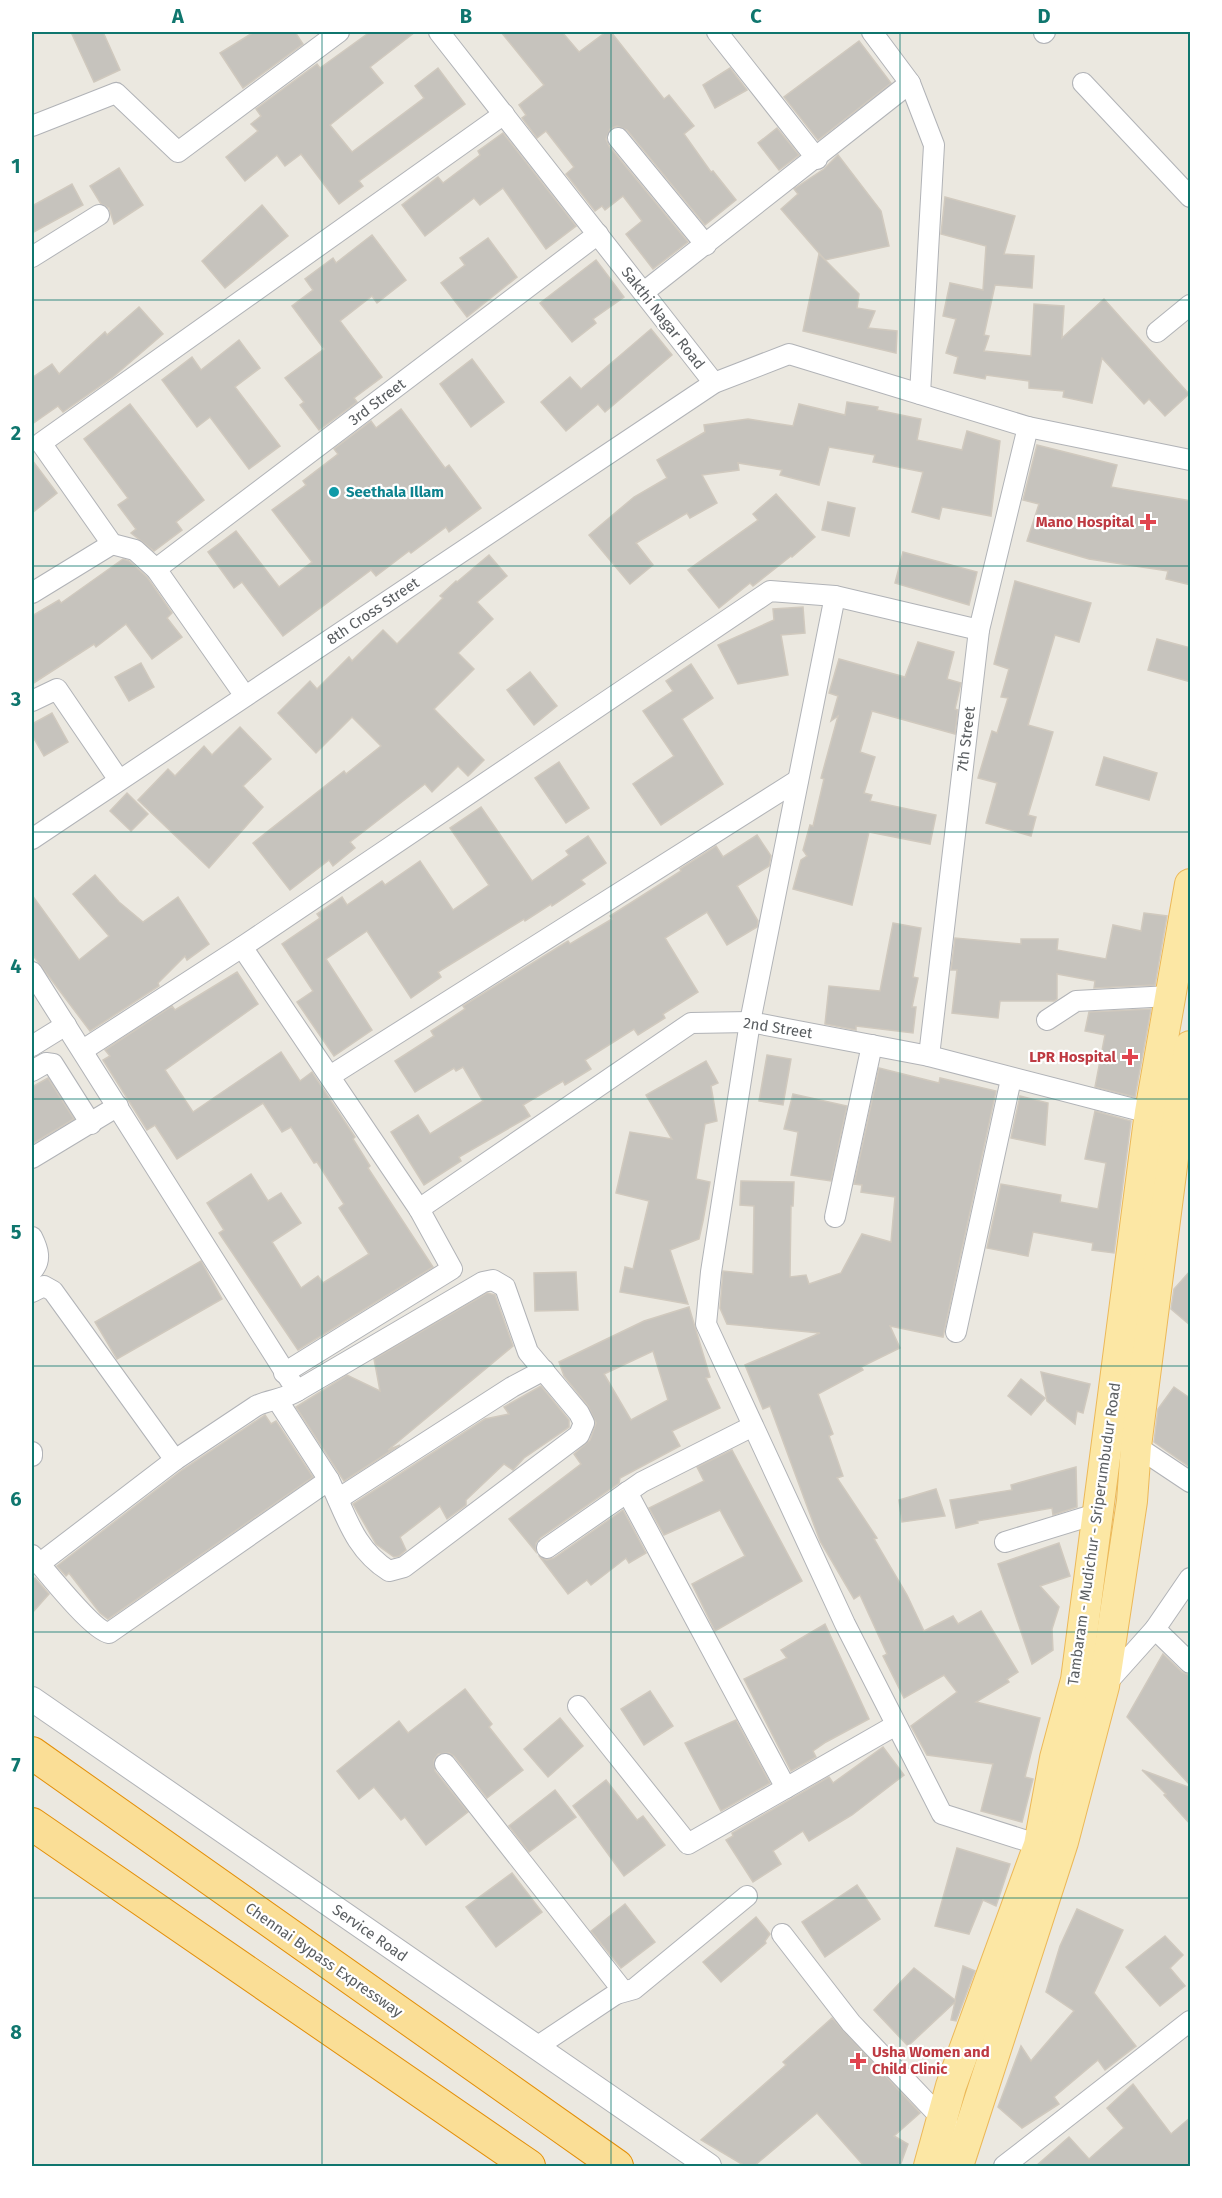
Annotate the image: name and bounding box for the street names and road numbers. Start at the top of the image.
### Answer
street label: Sakthi Nagar Road [618,263,708,373]
street label: 3rd Street [345,374,409,429]
street label: 8th Cross Street [324,573,423,648]
street label: 7th Street [953,705,979,773]
street label: 2nd Street [742,1014,814,1042]
street label: Tambaram - Mudichur - Sriperumbudur Road [1064,1381,1124,1687]
street label: Chennai Bypass Expressway [242,1899,407,2022]
street label: Service Road [329,1901,411,1965]

